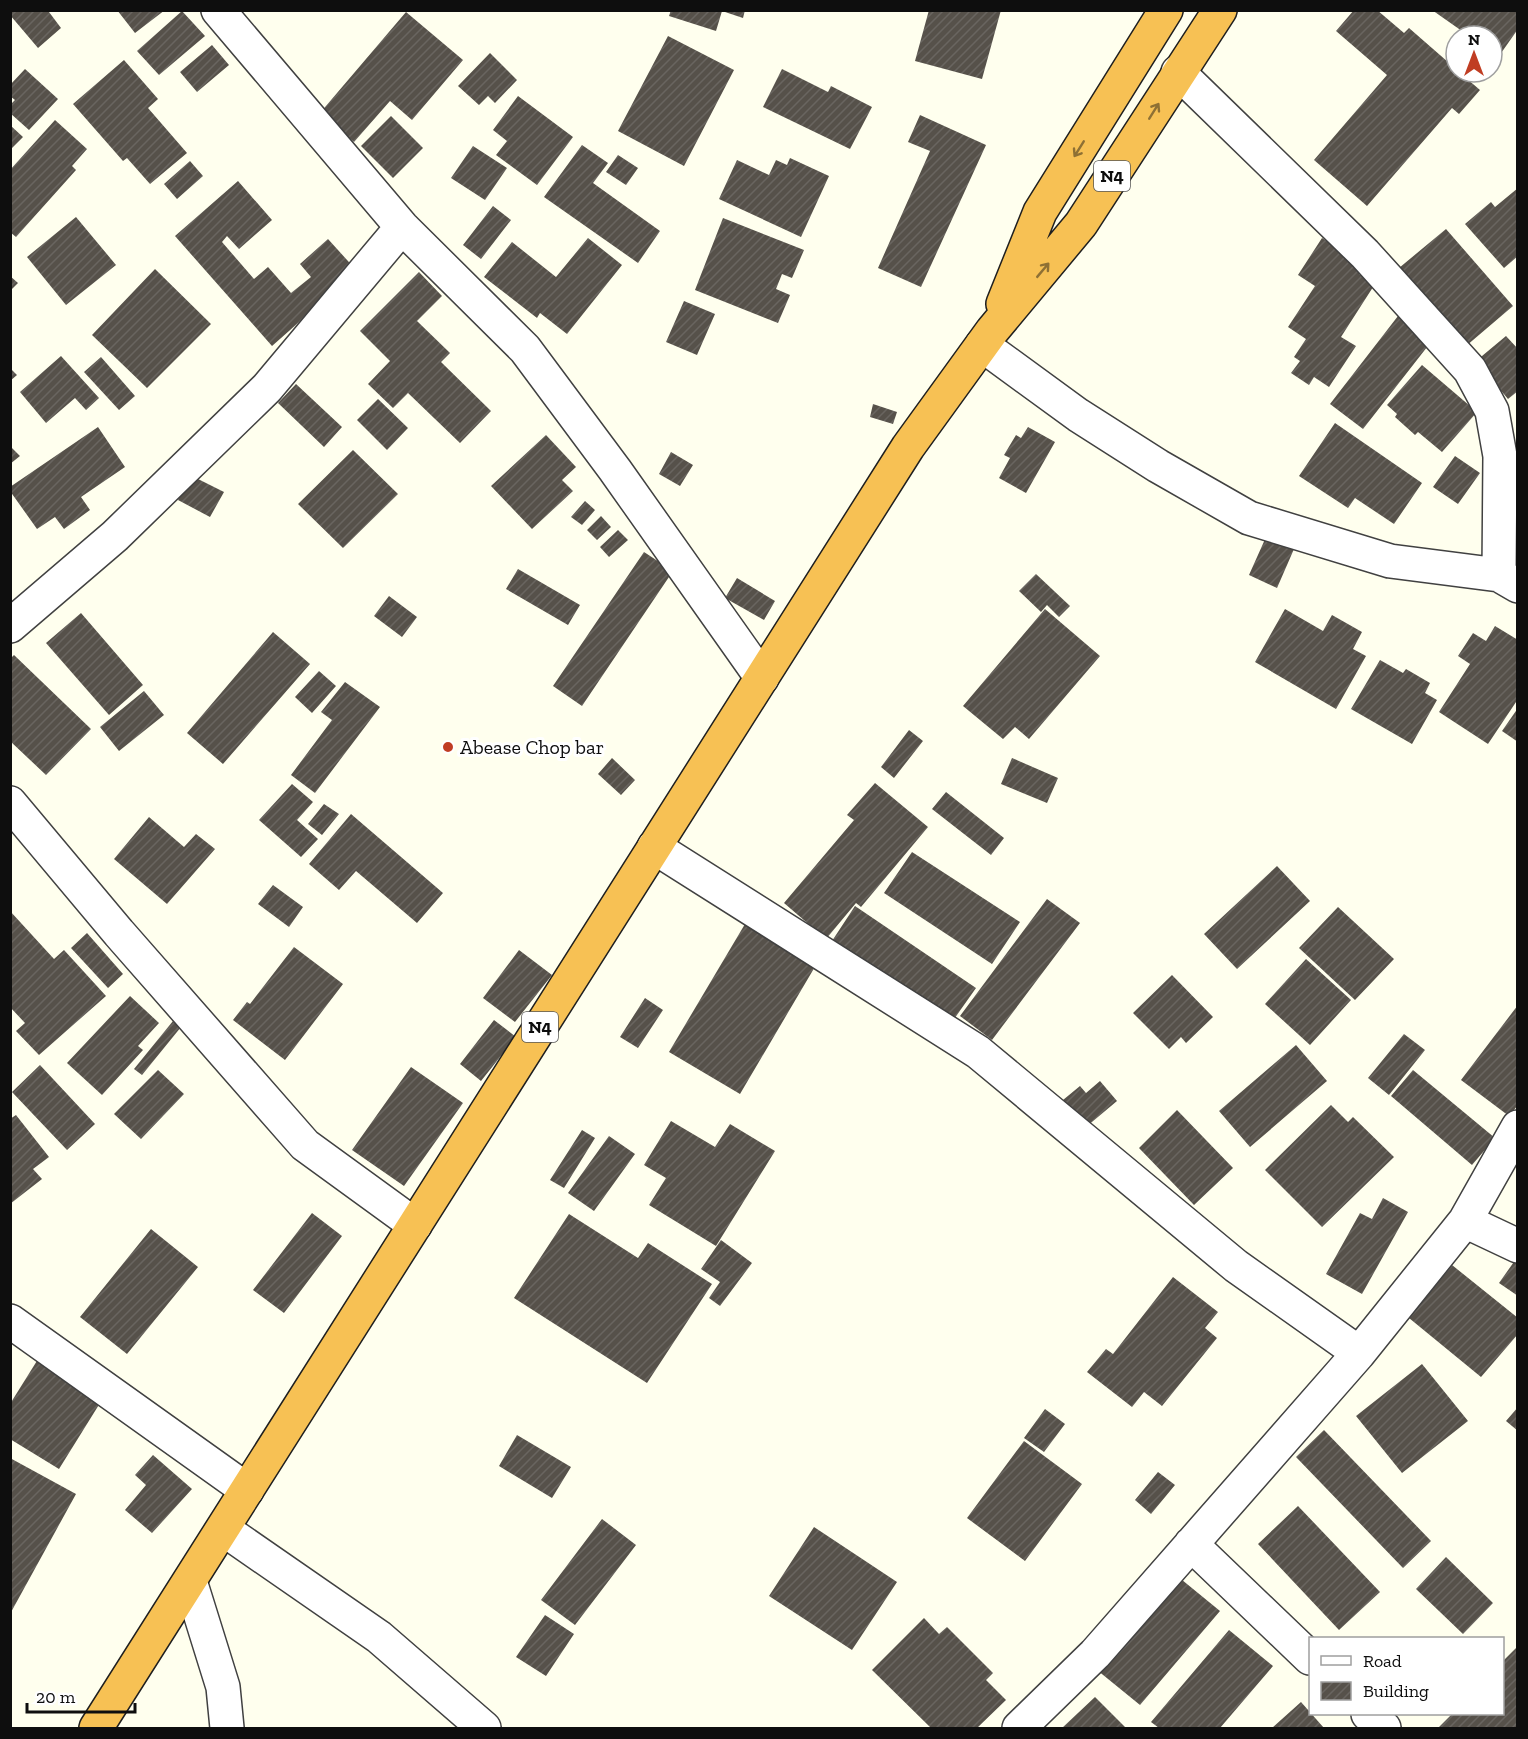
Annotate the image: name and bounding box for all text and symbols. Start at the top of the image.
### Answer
north arrow [1444,24,1504,84]
text: N [1468,30,1480,49]
one-way arrow [1148,103,1160,119]
one-way arrow [1073,140,1085,157]
road number: N4 [1094,161,1130,191]
one-way arrow [1036,263,1050,278]
place label: Abease Chop bar [460,735,604,759]
marker: Abease Chop bar [441,740,455,754]
road number: N4 [522,1012,558,1042]
legend [1309,1637,1504,1715]
text: Road [1363,1650,1402,1672]
scale bar [27,1676,135,1714]
text: Building [1363,1680,1429,1702]
text: 20 m [36,1686,76,1708]

